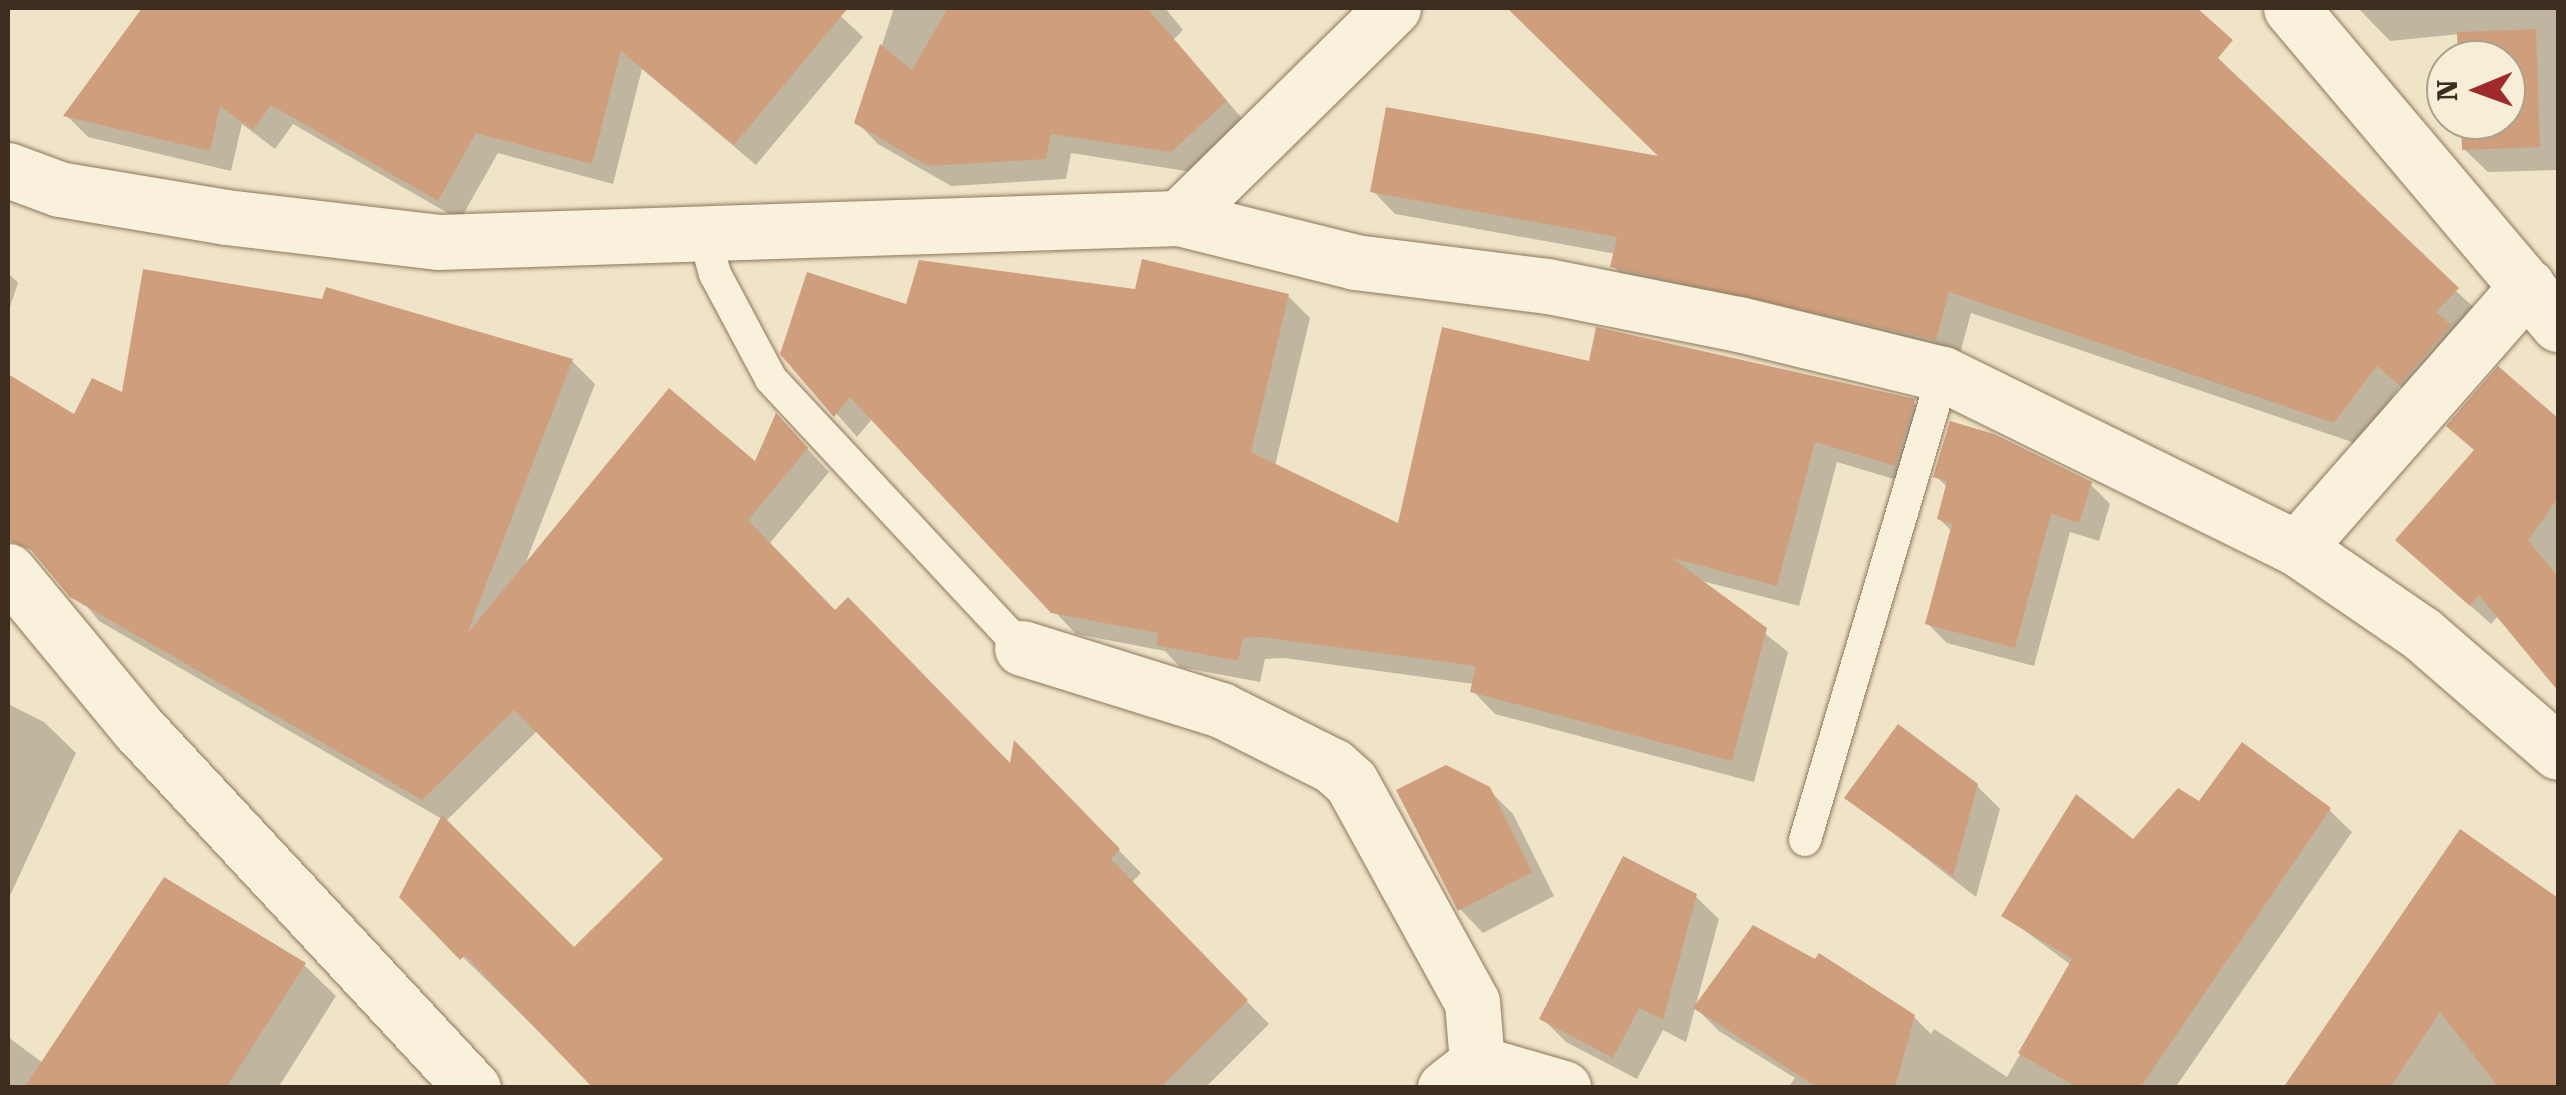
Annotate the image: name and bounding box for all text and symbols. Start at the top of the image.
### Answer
north arrow [2426,40,2526,140]
text: N [2431,79,2464,102]

